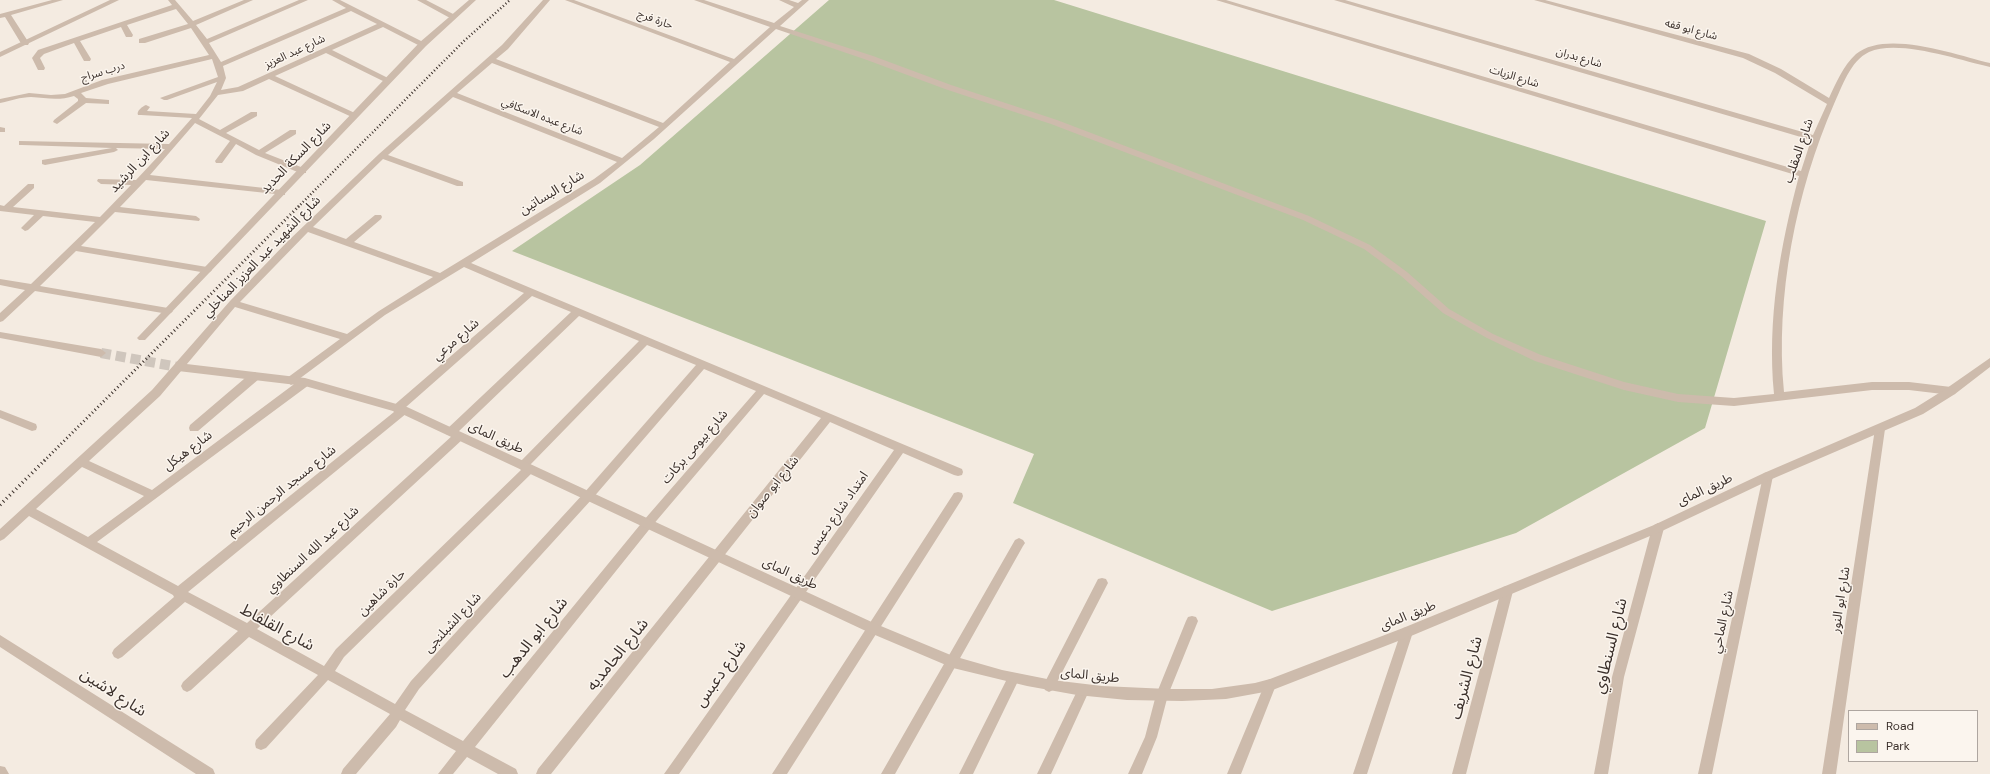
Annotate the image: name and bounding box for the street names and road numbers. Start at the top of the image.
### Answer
street label: حارة فرج [635,7,675,33]
street label: شارع ابو قفه [1663,17,1719,43]
street label: شارع عبد العزيز [263,32,327,72]
street label: شارع بدران [1555,45,1603,71]
street label: درب سراج [79,59,127,85]
street label: شارع الزيات [1488,63,1540,91]
street label: شارع عبده الاسكافي [499,95,585,139]
street label: شارع المقلب [1781,117,1817,185]
street label: شارع السكة الحديد [257,118,335,198]
street label: شارع ابن الرشيد [106,126,174,196]
street label: شارع البساتين [517,168,587,218]
street label: شارع الشهيد عبد العزيز المناخلي [200,193,324,321]
street label: شارع مرعي [430,316,482,364]
street label: شارع بيومى بركات [659,407,731,487]
street label: طريق الماى [466,418,526,458]
street label: شارع هيكل [160,428,216,474]
street label: شارع مسجد الرحمن الرحيم [224,442,340,540]
street label: شارع ابو صوان [743,453,803,521]
street label: امتداد شارع دعبس [804,469,872,557]
street label: طريق الماى [1675,470,1735,510]
street label: شارع عبد الله السنطاوي [263,503,363,597]
street label: طريق الماى [760,554,820,594]
street label: حارة شاهين [355,566,409,620]
street label: شارع ابو النور [1828,566,1854,634]
street label: شارع الماحي [1709,589,1737,655]
street label: شارع الشبلنجى [421,590,485,656]
street label: شارع ابو الدهب [496,594,572,682]
street label: شارع السنطاوي [1590,596,1632,696]
street label: طريق الماى [1378,598,1438,634]
street label: شارع القلفاط [237,600,317,656]
street label: شارع الحامديه [583,615,653,695]
street label: شارع الشريف [1447,634,1487,722]
street label: شارع دعبس [691,637,751,711]
street label: شارع لاشين [76,665,150,721]
street label: طريق الماى [1060,665,1120,687]

